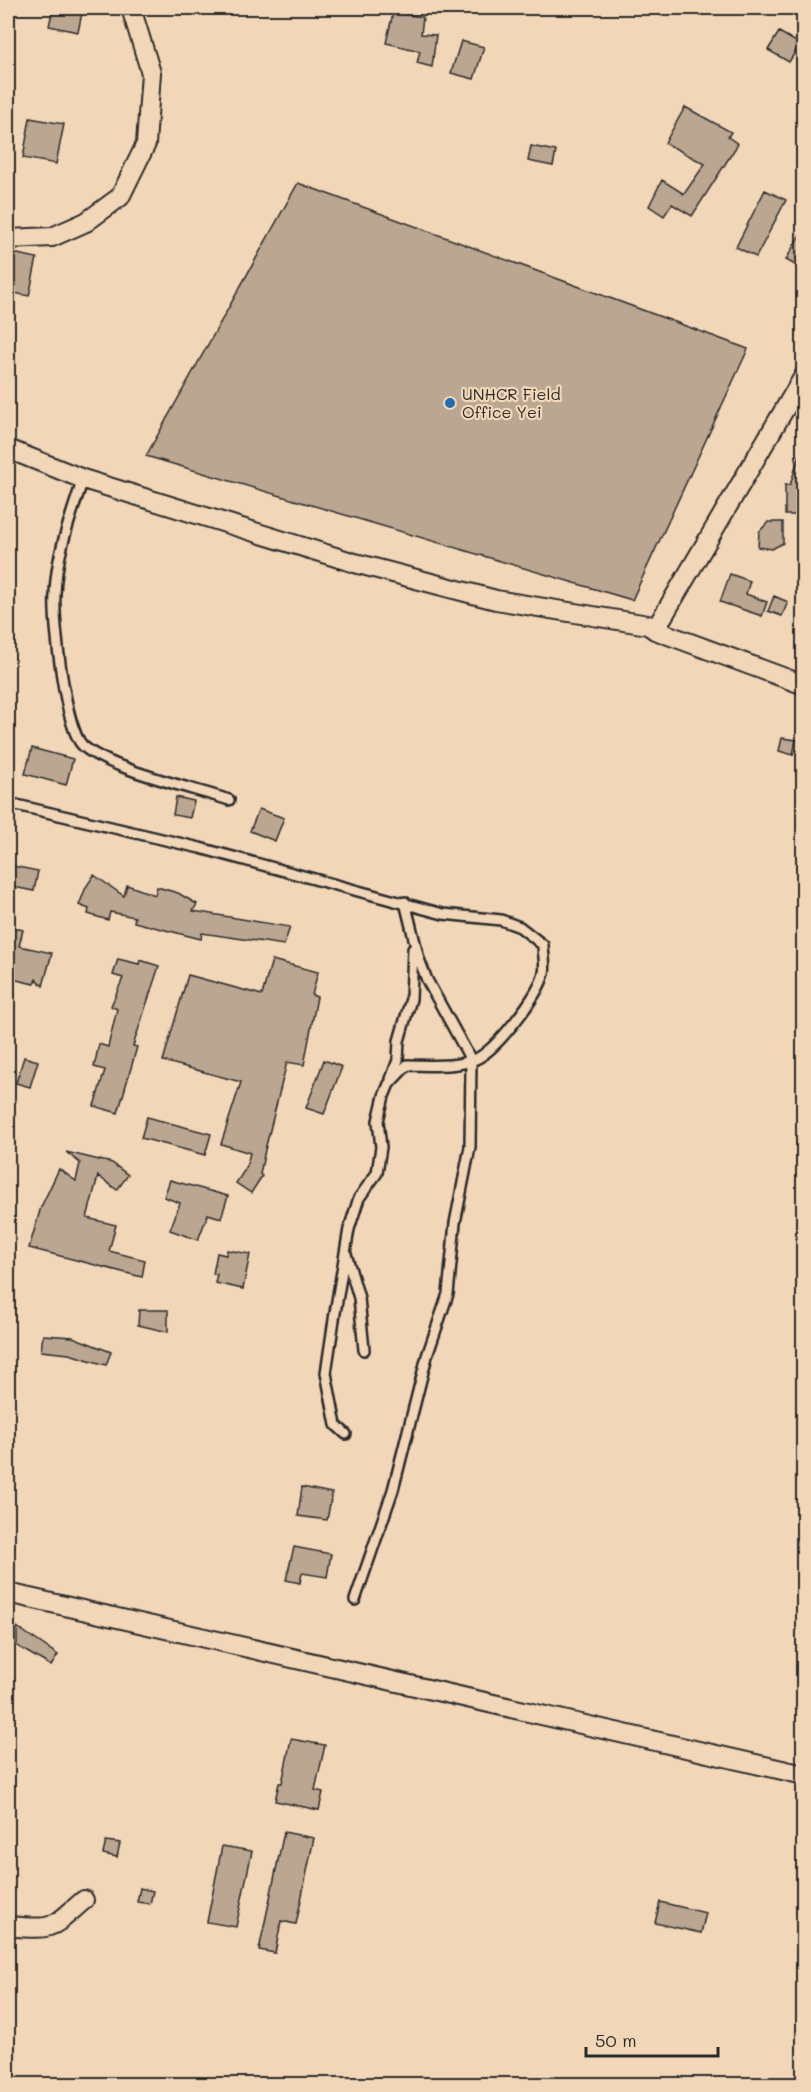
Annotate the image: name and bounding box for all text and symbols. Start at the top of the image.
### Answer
place label: UNHCR Field Office Yei [462,383,561,422]
marker: UNHCR Field Office Yei [443,396,457,410]
scale bar [586,2020,718,2058]
text: 50 m [595,2028,637,2052]

